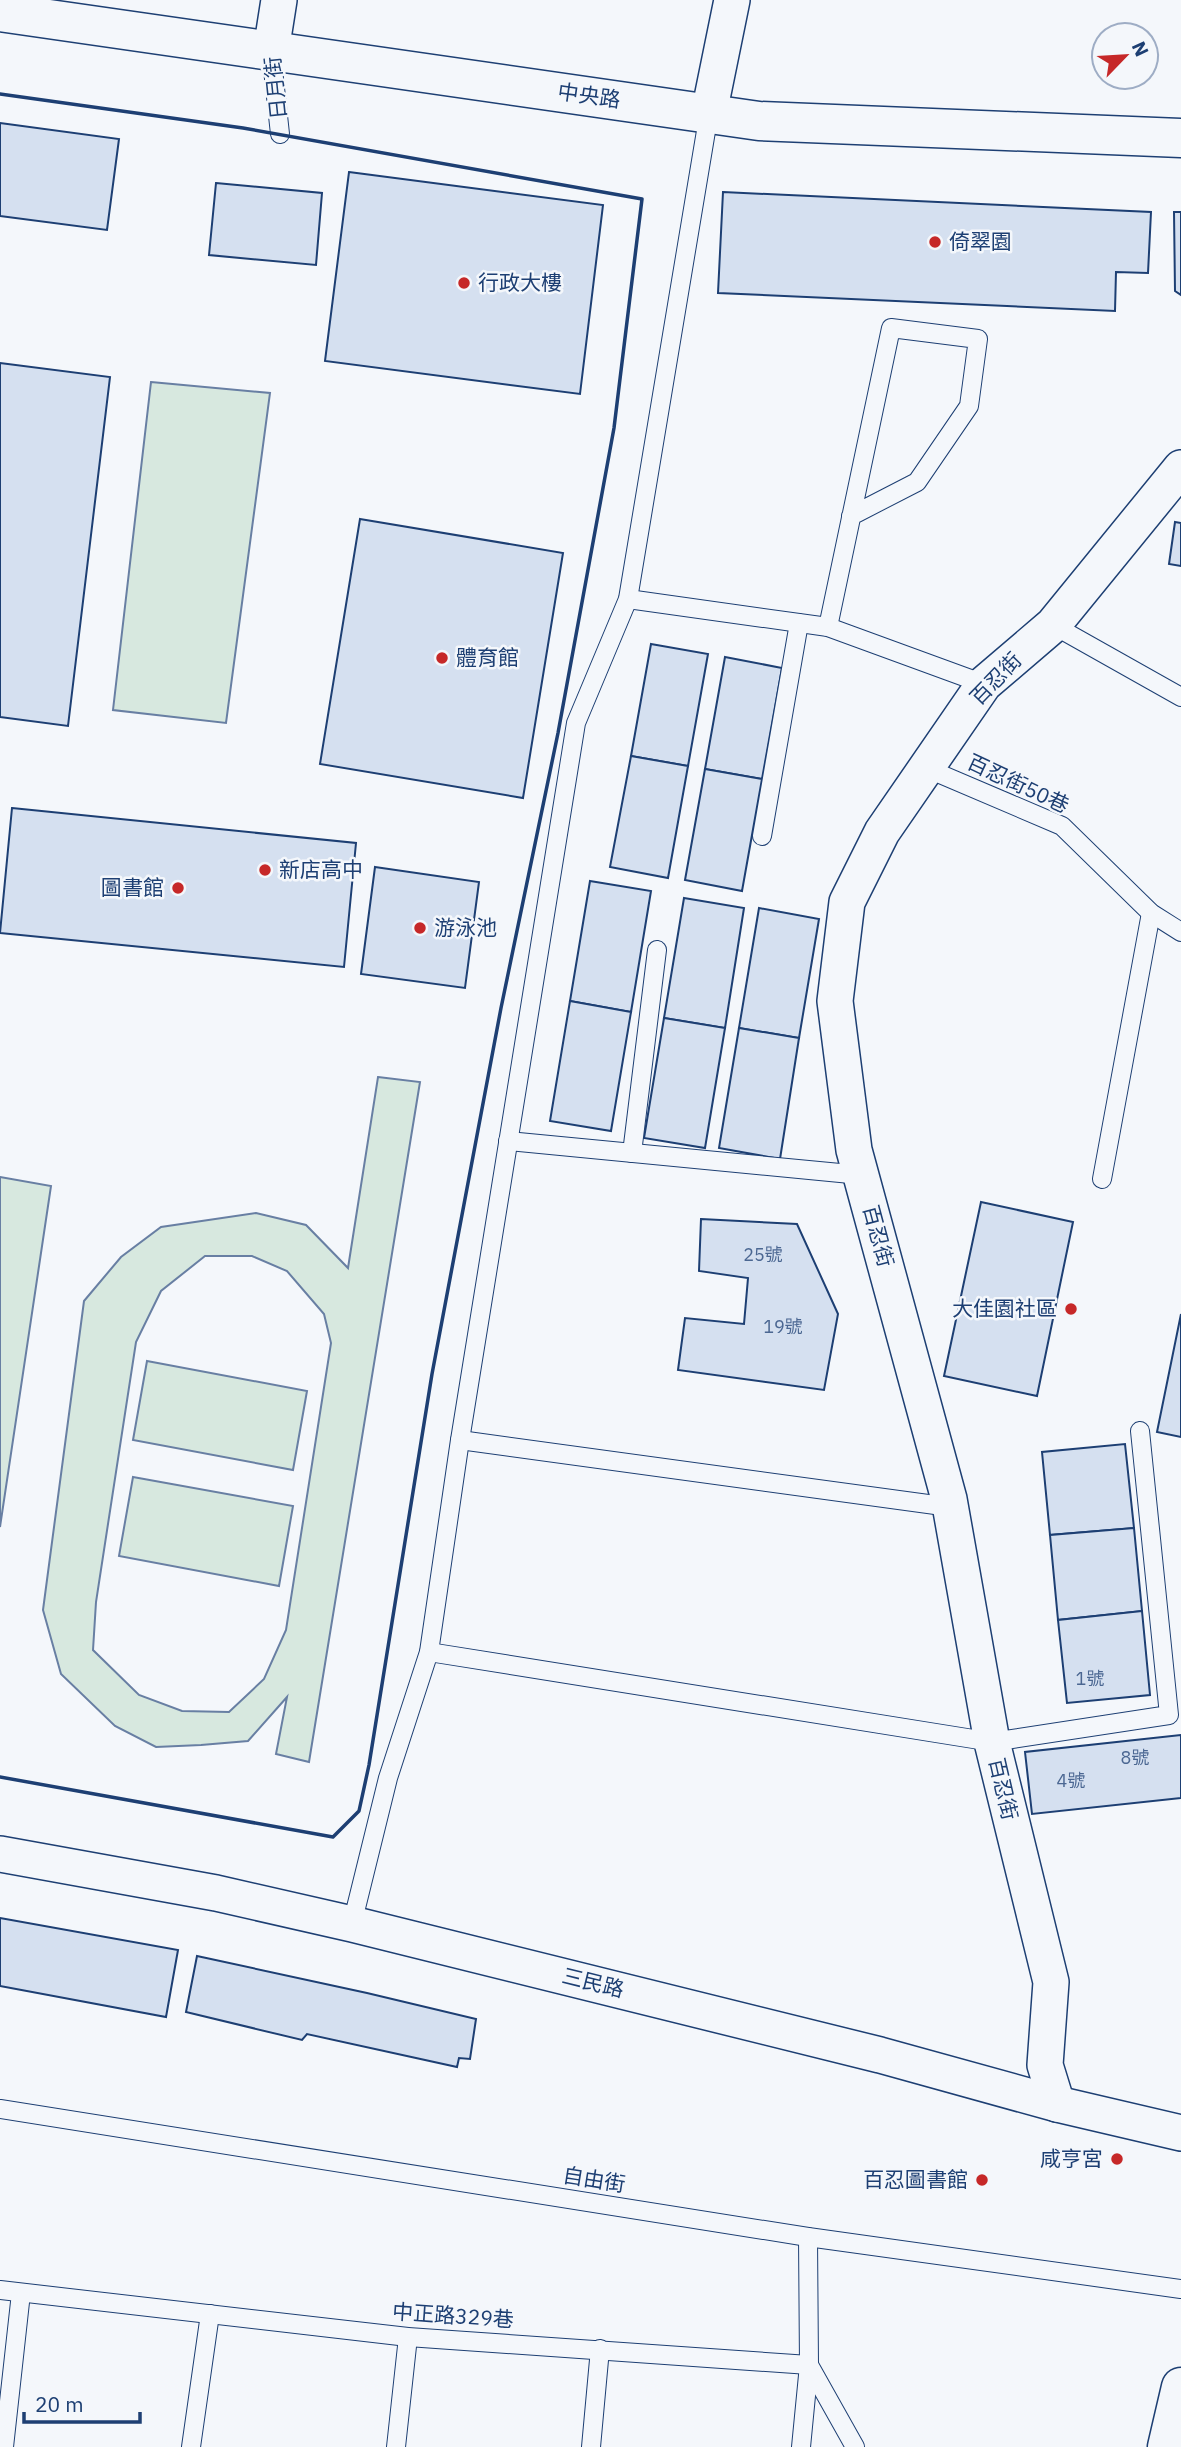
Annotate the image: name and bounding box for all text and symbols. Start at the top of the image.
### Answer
north arrow [1090,21,1160,91]
text: N [1127,38,1154,60]
street label: 日月街 [258,55,292,121]
street label: 中央路 [556,77,622,113]
place label: 倚翠園 [949,227,1012,255]
marker: 倚翠園 [927,234,943,250]
place label: 行政大樓 [478,268,562,296]
marker: 行政大樓 [456,275,472,291]
place label: 體育館 [456,643,519,671]
street label: 百忍街 [963,646,1027,711]
marker: 體育館 [434,650,450,666]
street label: 百忍街50巷 [963,747,1074,819]
place label: 新店高中 [279,855,363,883]
marker: 新店高中 [257,862,273,878]
place label: 圖書館 [101,873,164,901]
marker: 圖書館 [170,880,186,896]
place label: 游泳池 [434,913,497,941]
marker: 游泳池 [412,920,428,936]
street label: 百忍街 [857,1202,901,1270]
house number: 25號 [743,1243,783,1266]
place label: 大佳園社區 [952,1294,1057,1322]
marker: 大佳園社區 [1063,1301,1079,1317]
house number: 19號 [763,1315,803,1338]
house number: 1號 [1076,1667,1104,1690]
house number: 8號 [1121,1746,1149,1769]
street label: 百忍街 [983,1755,1025,1823]
house number: 4號 [1057,1769,1085,1792]
street label: 三民路 [559,1961,627,2003]
place label: 咸亨宮 [1040,2144,1103,2172]
marker: 咸亨宮 [1109,2151,1125,2167]
street label: 自由街 [561,2160,627,2198]
place label: 百忍圖書館 [863,2165,968,2193]
marker: 百忍圖書館 [974,2172,990,2188]
street label: 中正路329巷 [391,2297,515,2333]
scale bar [24,2380,140,2424]
text: 20 m [35,2390,84,2418]

